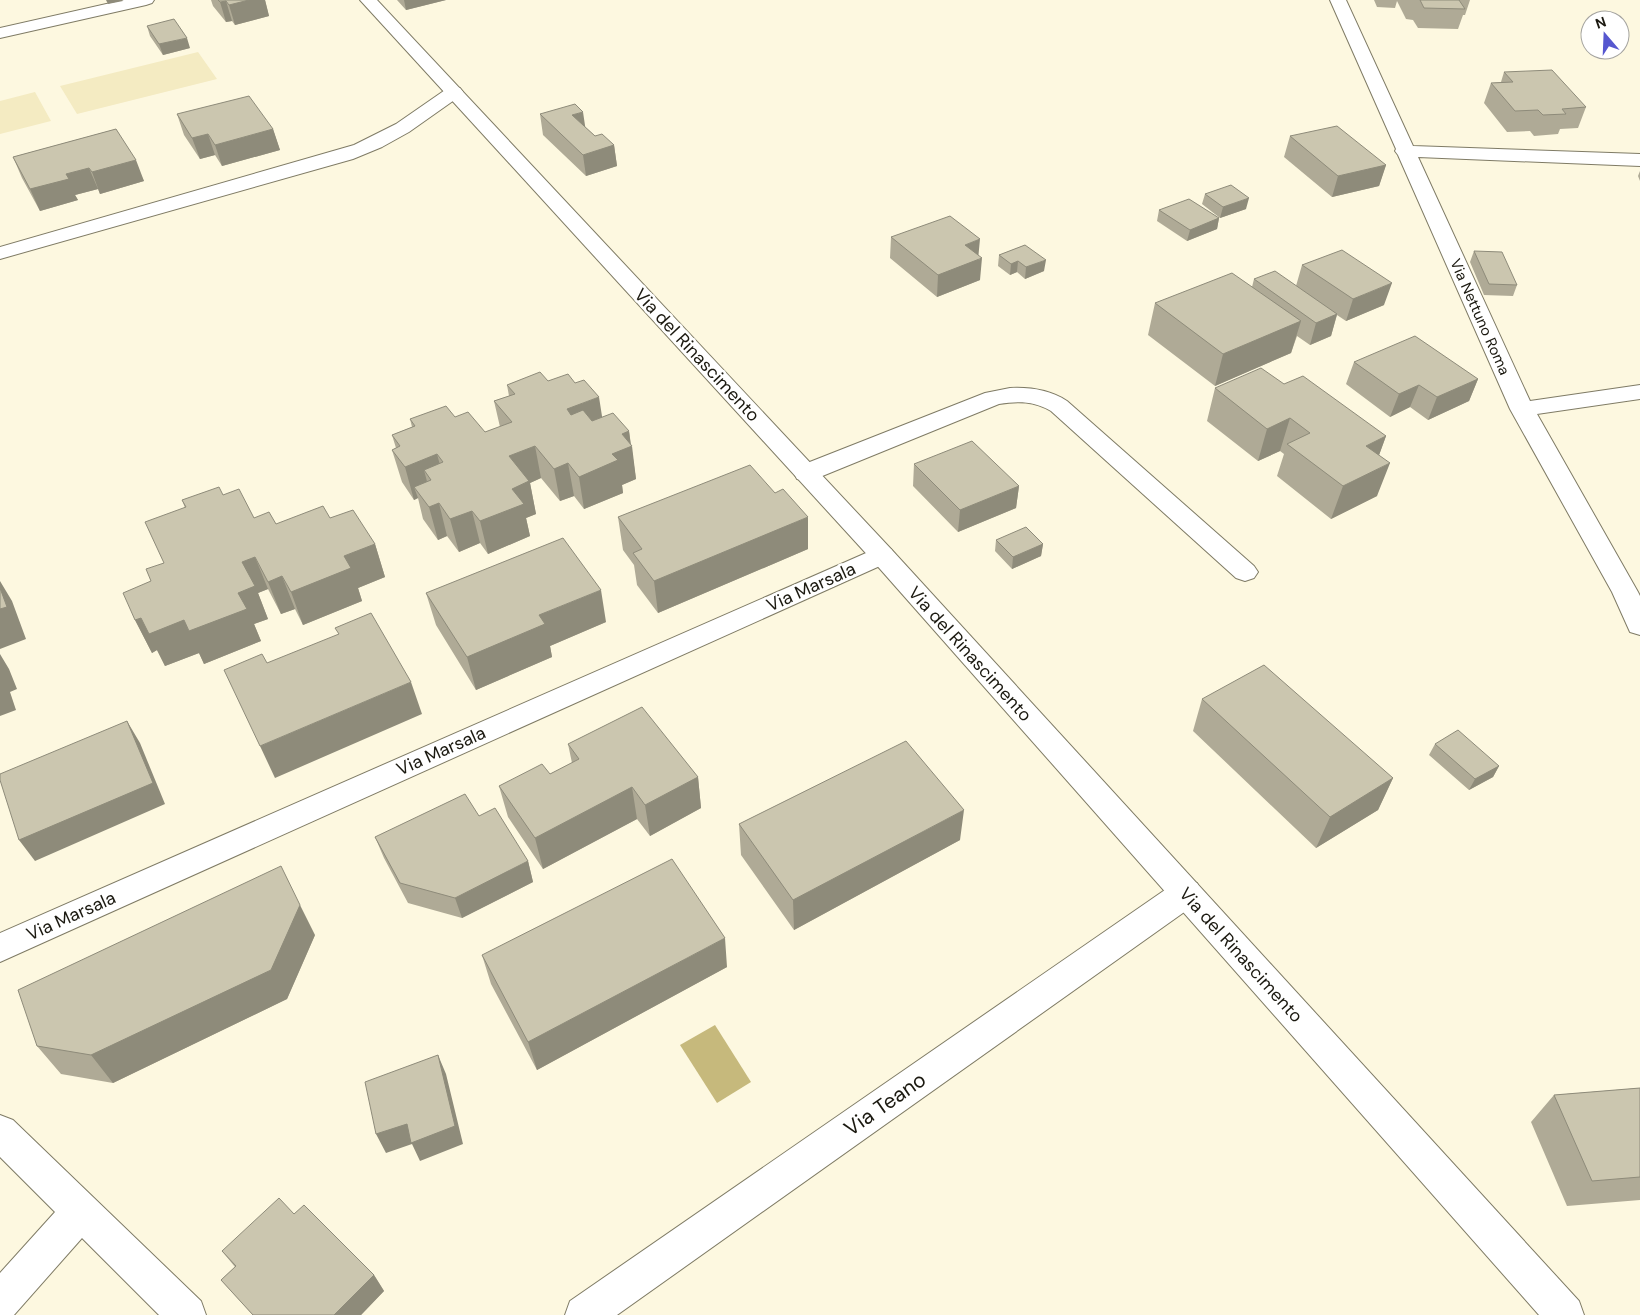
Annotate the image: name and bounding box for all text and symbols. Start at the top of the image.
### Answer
north arrow [1580,10,1630,60]
text: N [1593,13,1609,33]
street label: Via Nettuno Roma [1445,256,1515,378]
street label: Via del Rinascimento [629,283,765,427]
street label: Via Marsala [763,557,859,617]
street label: Via del Rinascimento [903,581,1037,727]
street label: Via Marsala [393,721,489,781]
street label: Via del Rinascimento [1174,882,1308,1028]
street label: Via Marsala [23,886,119,946]
street label: Via Teano [839,1066,931,1142]

